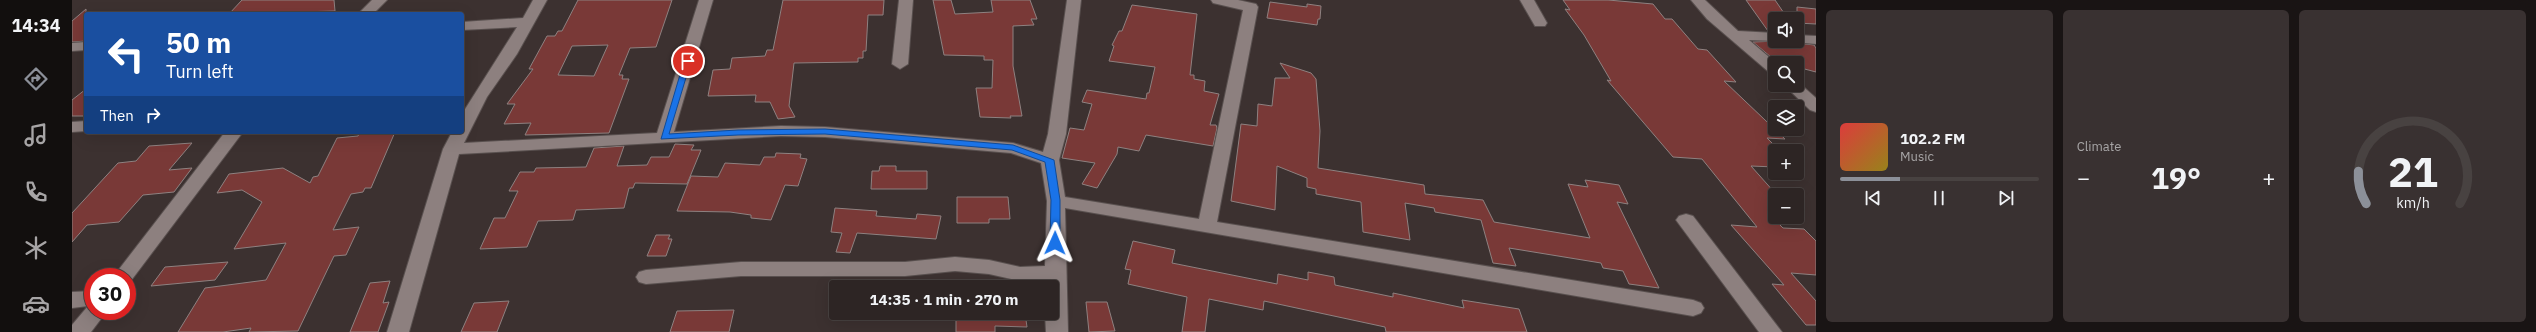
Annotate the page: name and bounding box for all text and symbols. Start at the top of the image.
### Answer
map controls [1768,12,1804,224]
button: sound [1768,12,1804,48]
text: 14:34 [11,14,61,37]
text: 50 m [166,24,231,61]
icon: left [100,28,152,80]
pin [671,44,705,78]
icon: arrive [677,50,699,72]
button: search [1768,56,1804,92]
text: Turn left [166,60,234,83]
icon: directions [22,65,50,93]
button: layers [1768,100,1804,136]
icon: right [142,104,164,126]
text: Then [100,106,134,125]
icon: music [22,121,50,149]
text: 102.2 FM [1900,129,1965,148]
text: Climate [2077,138,2121,155]
button: + [1768,144,1804,180]
text: 21 [2388,144,2438,198]
text: Music [1900,148,1934,165]
text: 19° [2151,158,2201,197]
text: − [2077,163,2090,192]
text: + [2262,163,2275,192]
icon: phone [22,178,50,206]
icon: previous [1862,187,1884,209]
icon: pause [1928,187,1950,209]
icon: next [1995,187,2017,209]
button: − [1768,188,1804,224]
text: km/h [2396,193,2429,212]
position arrow [1034,222,1076,264]
icon: climate [22,234,50,262]
speed limit sign: 30 [84,268,136,320]
icon: car [22,290,50,318]
text: 14:35 · 1 min · 270 m [870,290,1018,309]

